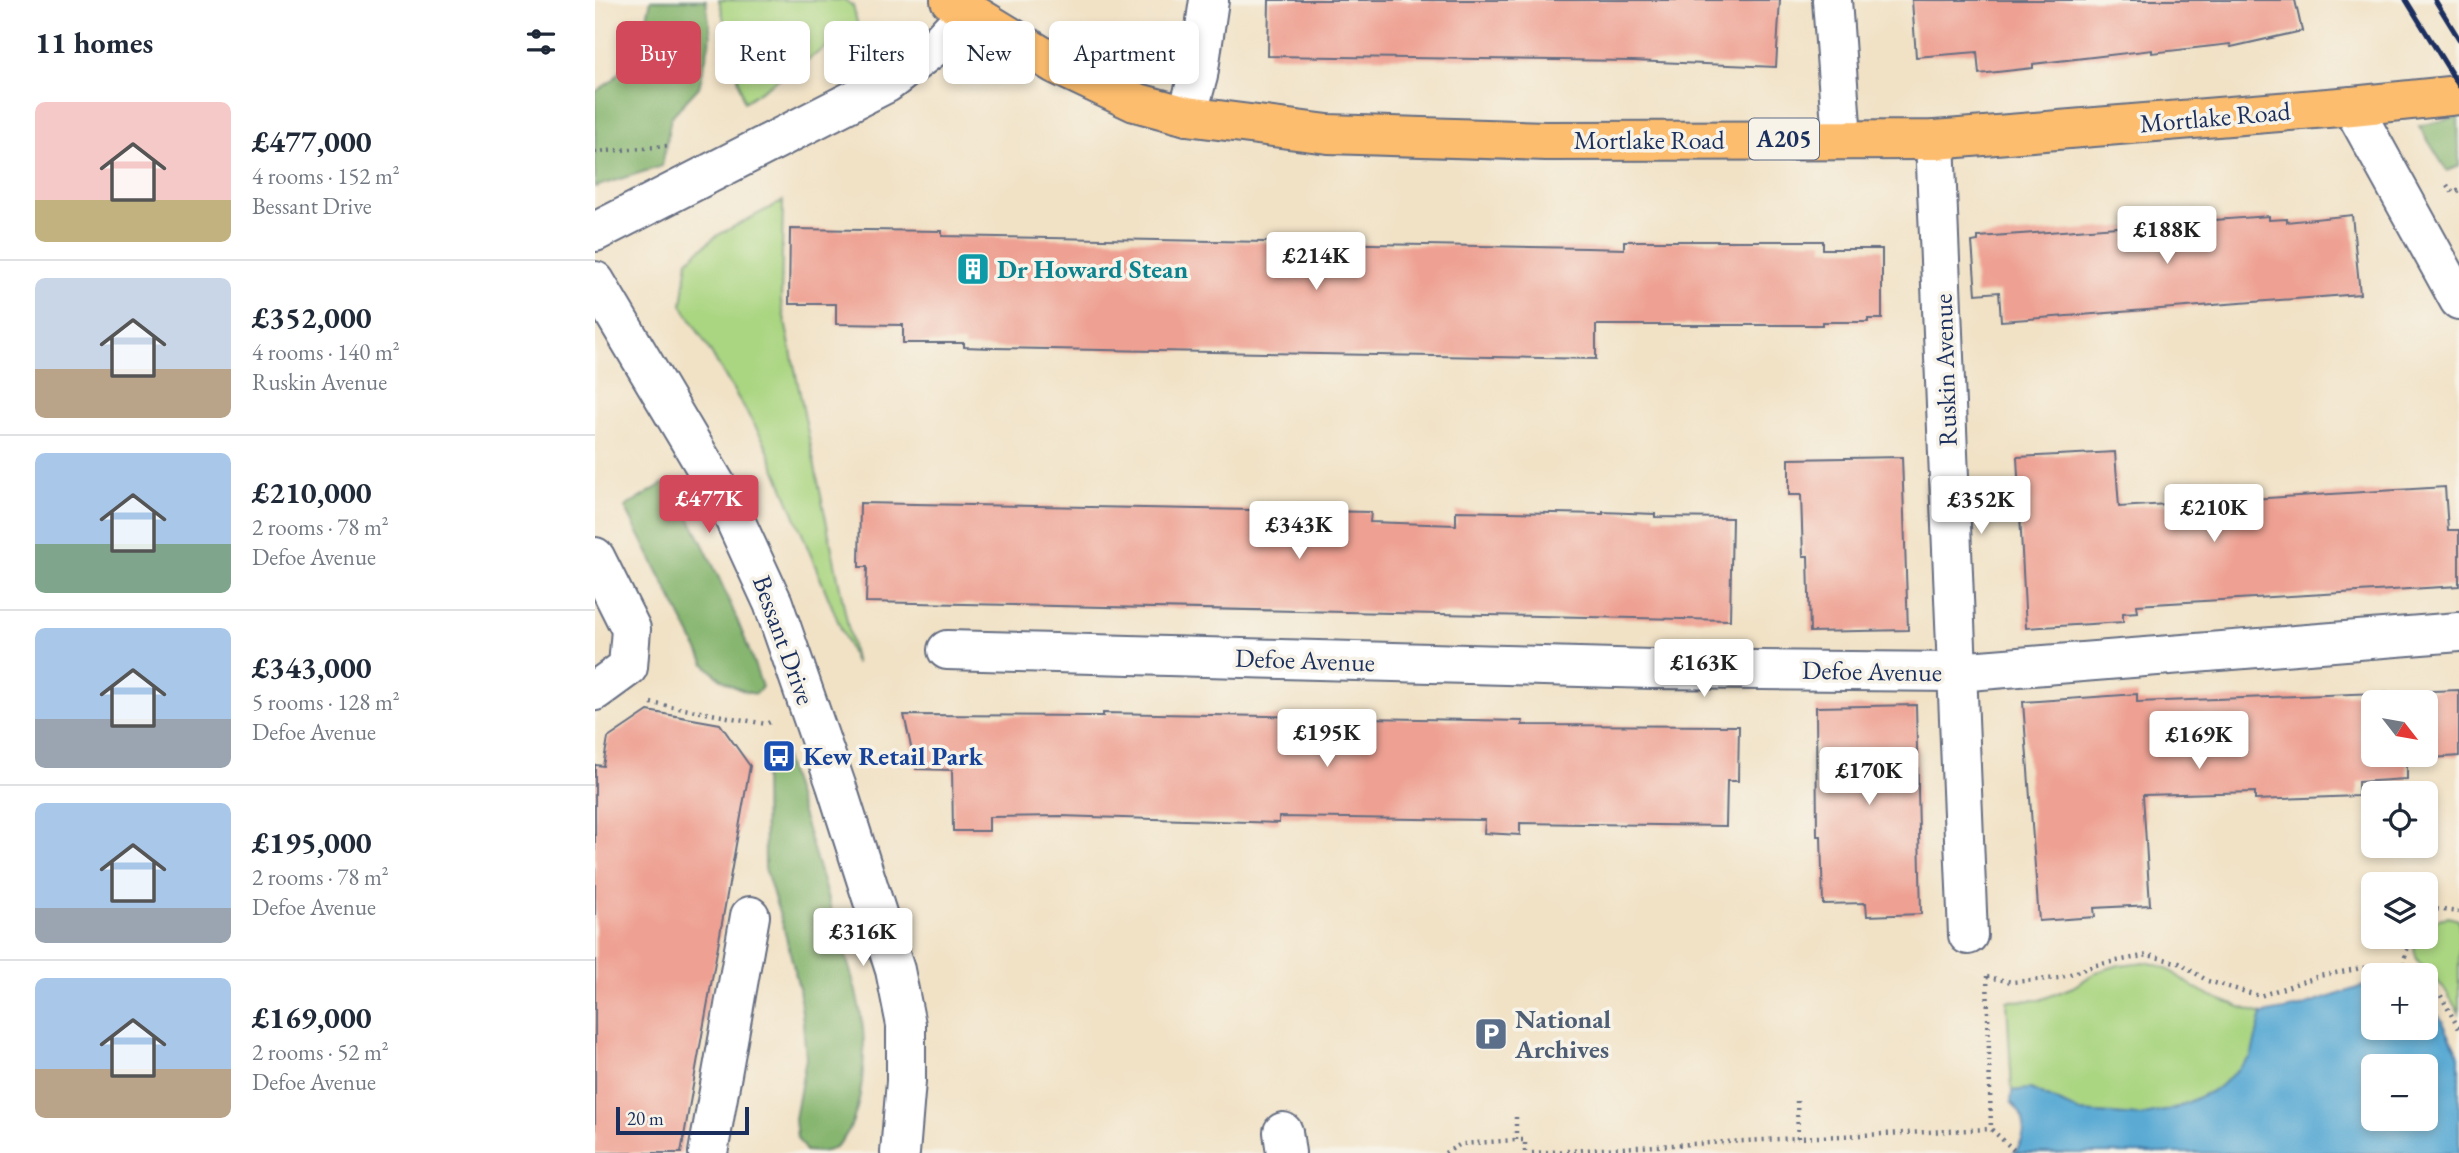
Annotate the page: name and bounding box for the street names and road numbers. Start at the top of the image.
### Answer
street label: Mortlake Road [2138,93,2293,141]
road number: A205 [1749,119,1819,160]
street label: Mortlake Road [1573,123,1725,157]
street label: Ruskin Avenue [1925,293,1965,447]
street label: Bessant Drive [745,571,823,709]
street label: Defoe Avenue [1234,641,1376,679]
street label: Defoe Avenue [1802,653,1942,689]

